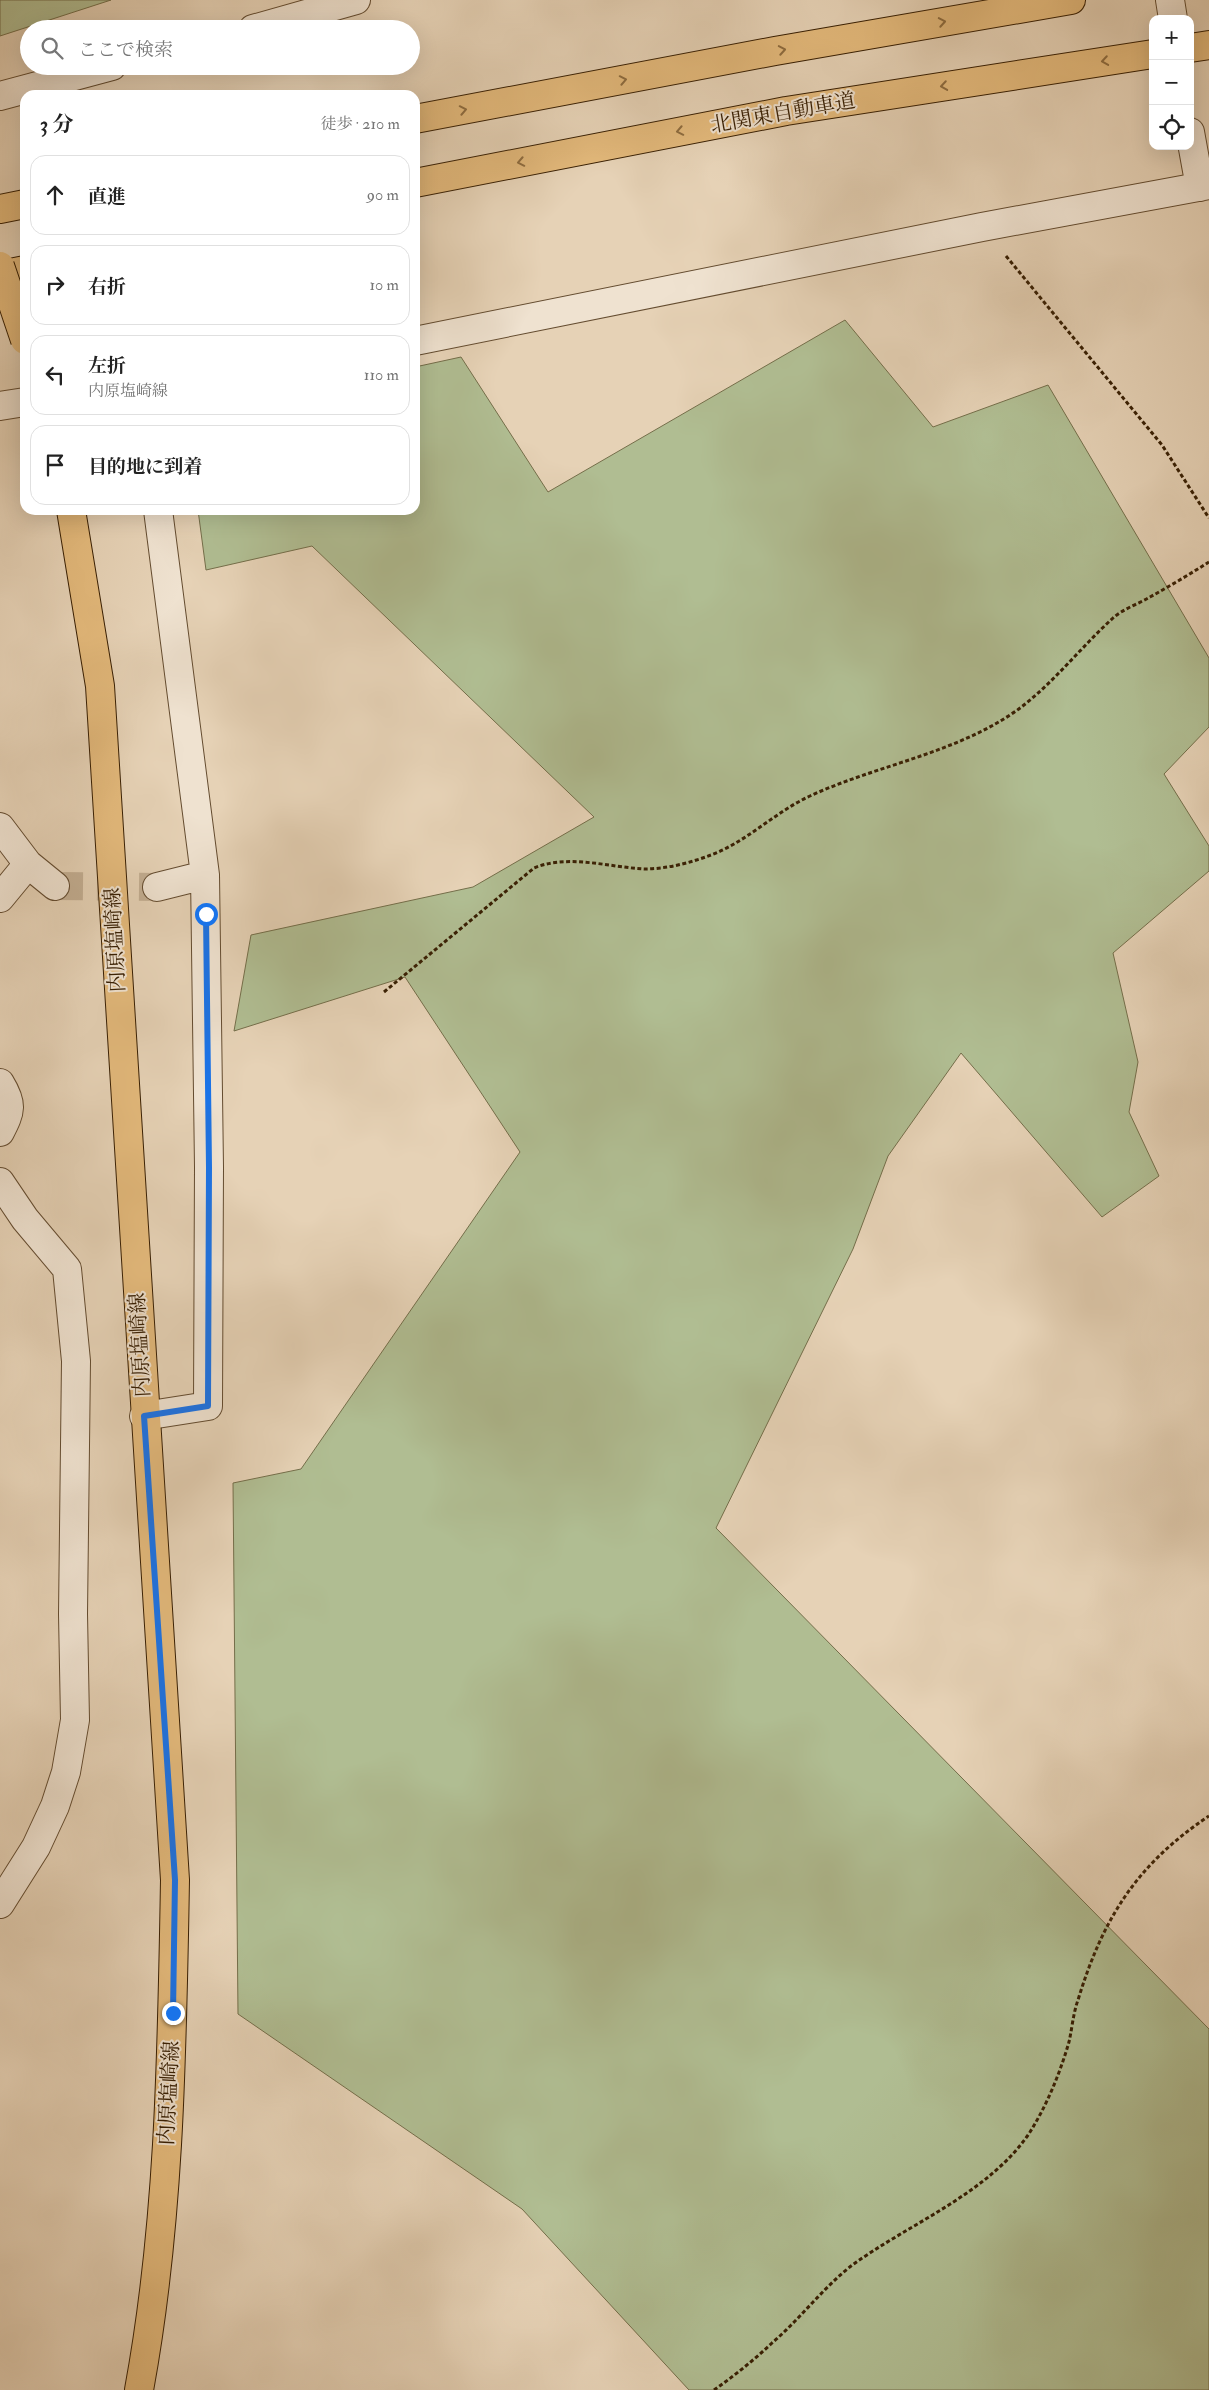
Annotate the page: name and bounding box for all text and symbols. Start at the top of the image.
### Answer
map controls [1149,15,1194,150]
button: + [1149,15,1194,60]
one-way arrow [938,18,947,28]
search box [20,20,420,75]
icon: search [38,34,66,62]
text: ここで検索 [78,38,173,62]
one-way arrow [778,45,787,55]
one-way arrow [1100,55,1108,66]
button: − [1149,60,1194,105]
one-way arrow [618,75,627,85]
one-way arrow [940,81,948,91]
street label: 北関東自動車道 [708,87,858,139]
one-way arrow [459,105,467,115]
button: locate [1149,105,1194,150]
text: 3 分 [40,111,73,138]
text: 徒歩 · 210 m [320,114,400,134]
one-way arrow [676,126,685,136]
one-way arrow [516,157,525,167]
icon: ahead [41,181,69,209]
text: 直進 [88,185,126,209]
text: 90 m [367,185,399,205]
icon: right [41,271,69,299]
text: 右折 [88,275,126,299]
text: 10 m [369,275,399,295]
text: 左折 [88,354,126,378]
icon: left [41,361,69,389]
text: 110 m [364,365,399,385]
text: 内原塩崎線 [88,381,168,401]
icon: arrive [41,451,69,479]
text: 目的地に到着 [88,455,202,479]
street label: 内原塩崎線 [99,887,131,993]
route start [195,903,218,926]
street label: 内原塩崎線 [124,1292,156,1398]
route end [162,2002,185,2025]
street label: 内原塩崎線 [153,2040,185,2146]

